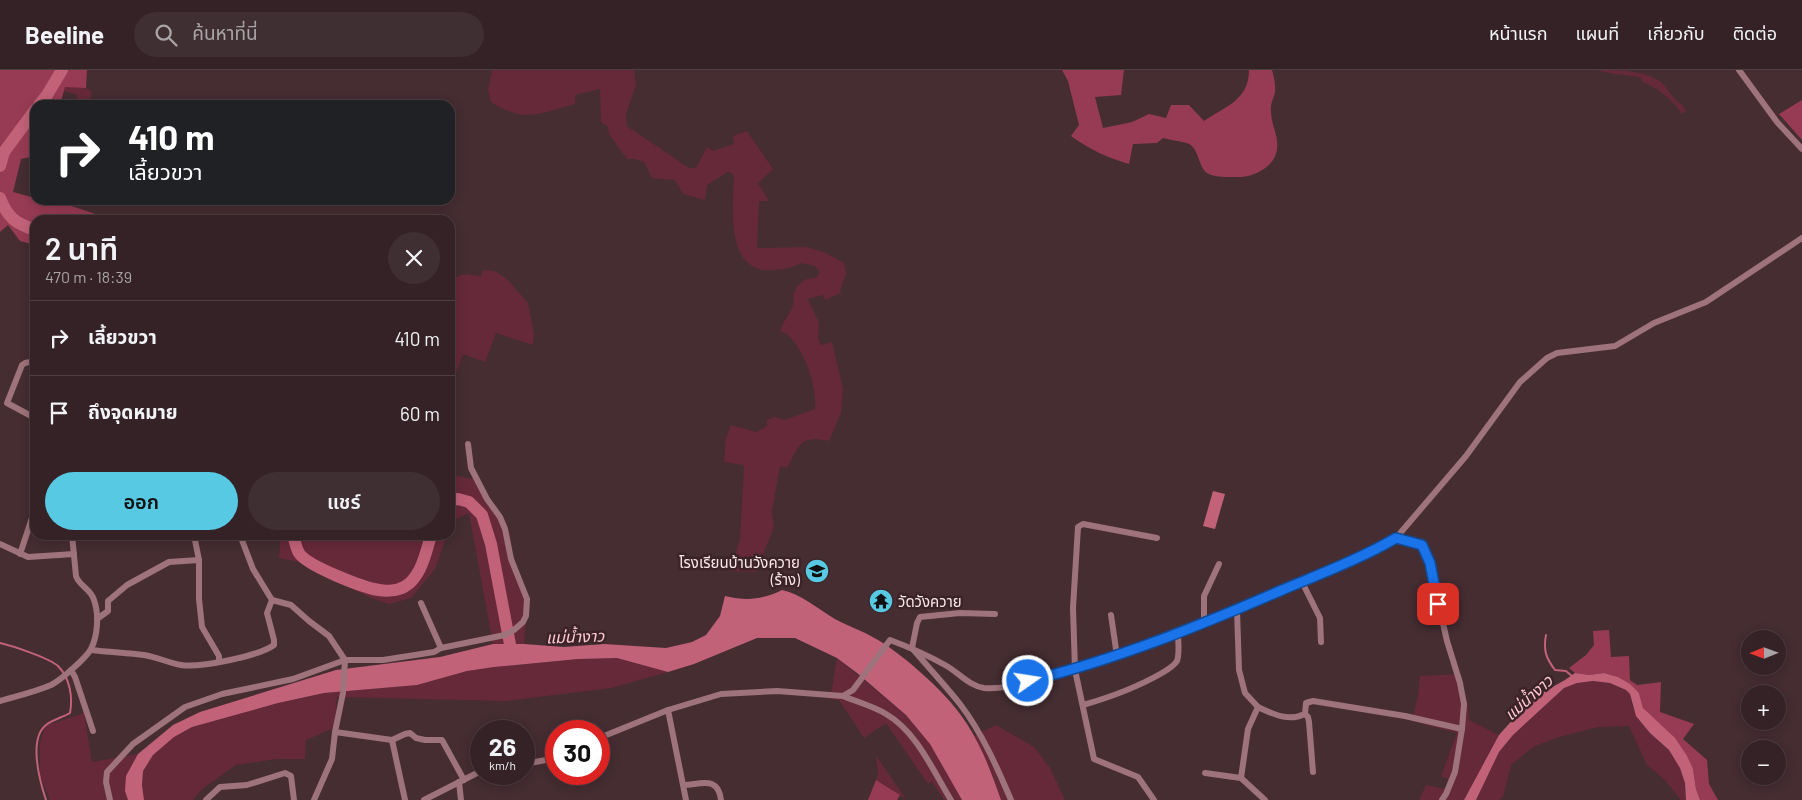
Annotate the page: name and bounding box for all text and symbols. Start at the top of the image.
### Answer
search box [134,12,484,57]
text: Beeline [25,20,104,49]
icon: search [152,21,180,49]
text: ค้นหาที่นี่ [192,21,258,44]
text: หน้าแรก [1489,22,1547,44]
text: แผนที่ [1575,22,1619,44]
text: เกี่ยวกับ [1647,22,1705,44]
text: ติดต่อ [1733,22,1777,44]
text: 410 m [128,115,214,157]
icon: right [45,120,110,185]
text: เลี้ยวขวา [128,158,203,184]
text: 2 นาที [45,230,118,266]
button: close [388,232,440,284]
text: 470 m · 18:39 [45,267,132,286]
icon: right [45,324,73,352]
text: เลี้ยวขวา [88,325,157,348]
text: 410 m [394,327,440,350]
icon: arrive [45,399,73,427]
text: ถึงจุดหมาย [88,400,178,423]
text: 60 m [400,402,440,425]
button: ออก [45,472,238,530]
button: แชร์ [248,472,440,530]
place label: โรงเรียนบ้านวังควาย (ร้าง) [679,553,800,588]
school or university icon: โรงเรียนบ้านวังควาย (ร้าง) [804,558,830,584]
pin [1417,583,1459,625]
temple icon: วัดวังควาย [868,588,894,614]
icon: arrive [1424,590,1452,618]
place label: วัดวังควาย [898,592,962,610]
water label: แม่น้ำงาว [546,624,606,647]
north arrow [1741,630,1786,675]
map controls [1741,630,1786,785]
position arrow [1001,654,1053,706]
water label: แม่น้ำงาว [1499,669,1557,724]
button: + [1741,685,1786,730]
speed limit sign: 30 [545,720,610,785]
text: 26 [489,731,516,761]
button: − [1741,740,1786,785]
text: km/h [489,758,516,772]

